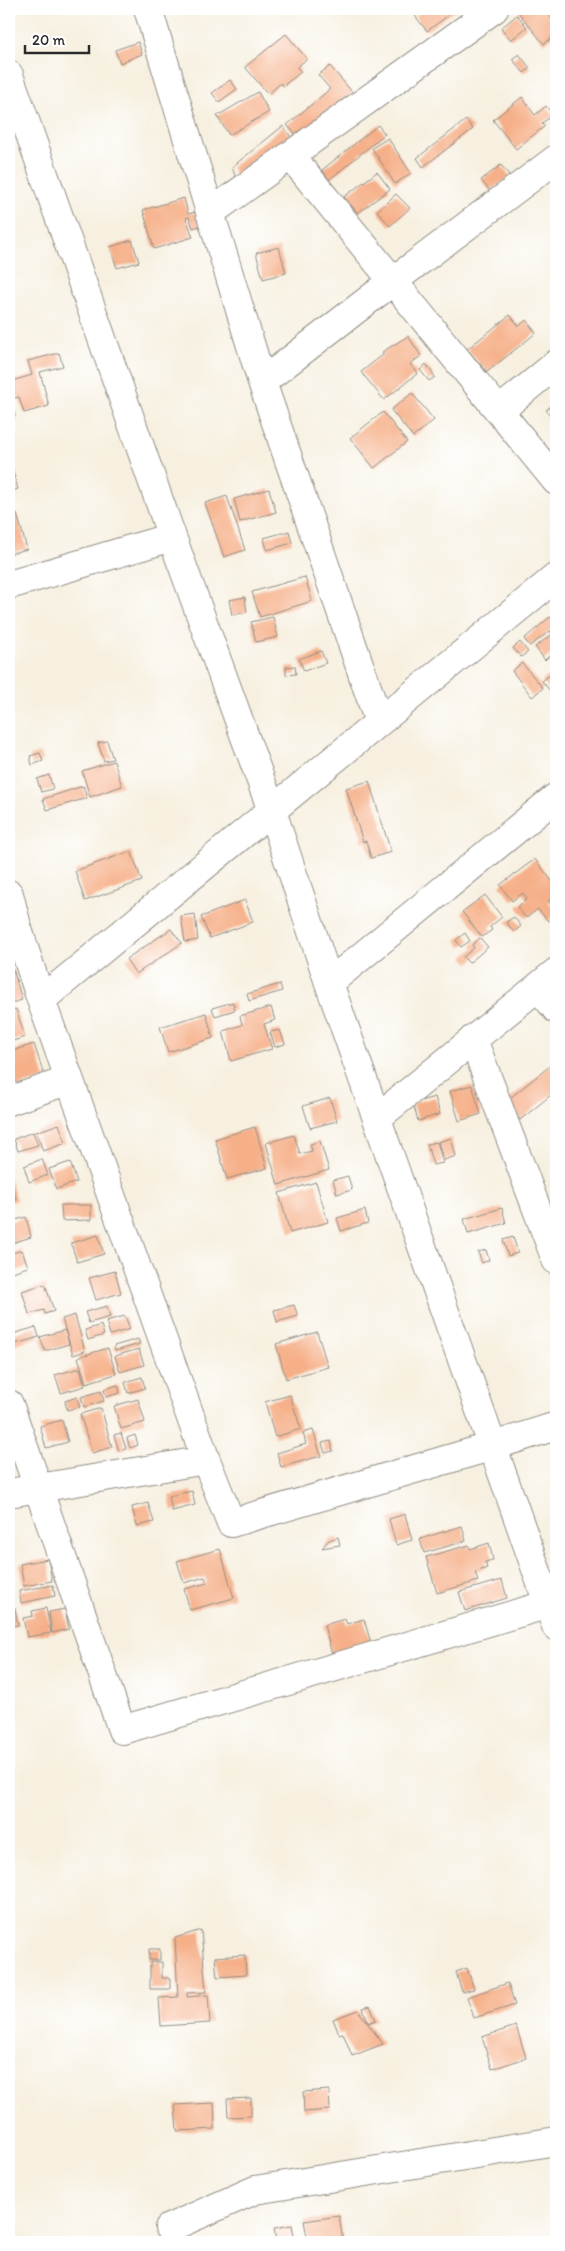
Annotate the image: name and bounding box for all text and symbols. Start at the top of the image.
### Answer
scale bar [25,22,89,54]
text: 20 m [32,31,66,49]

